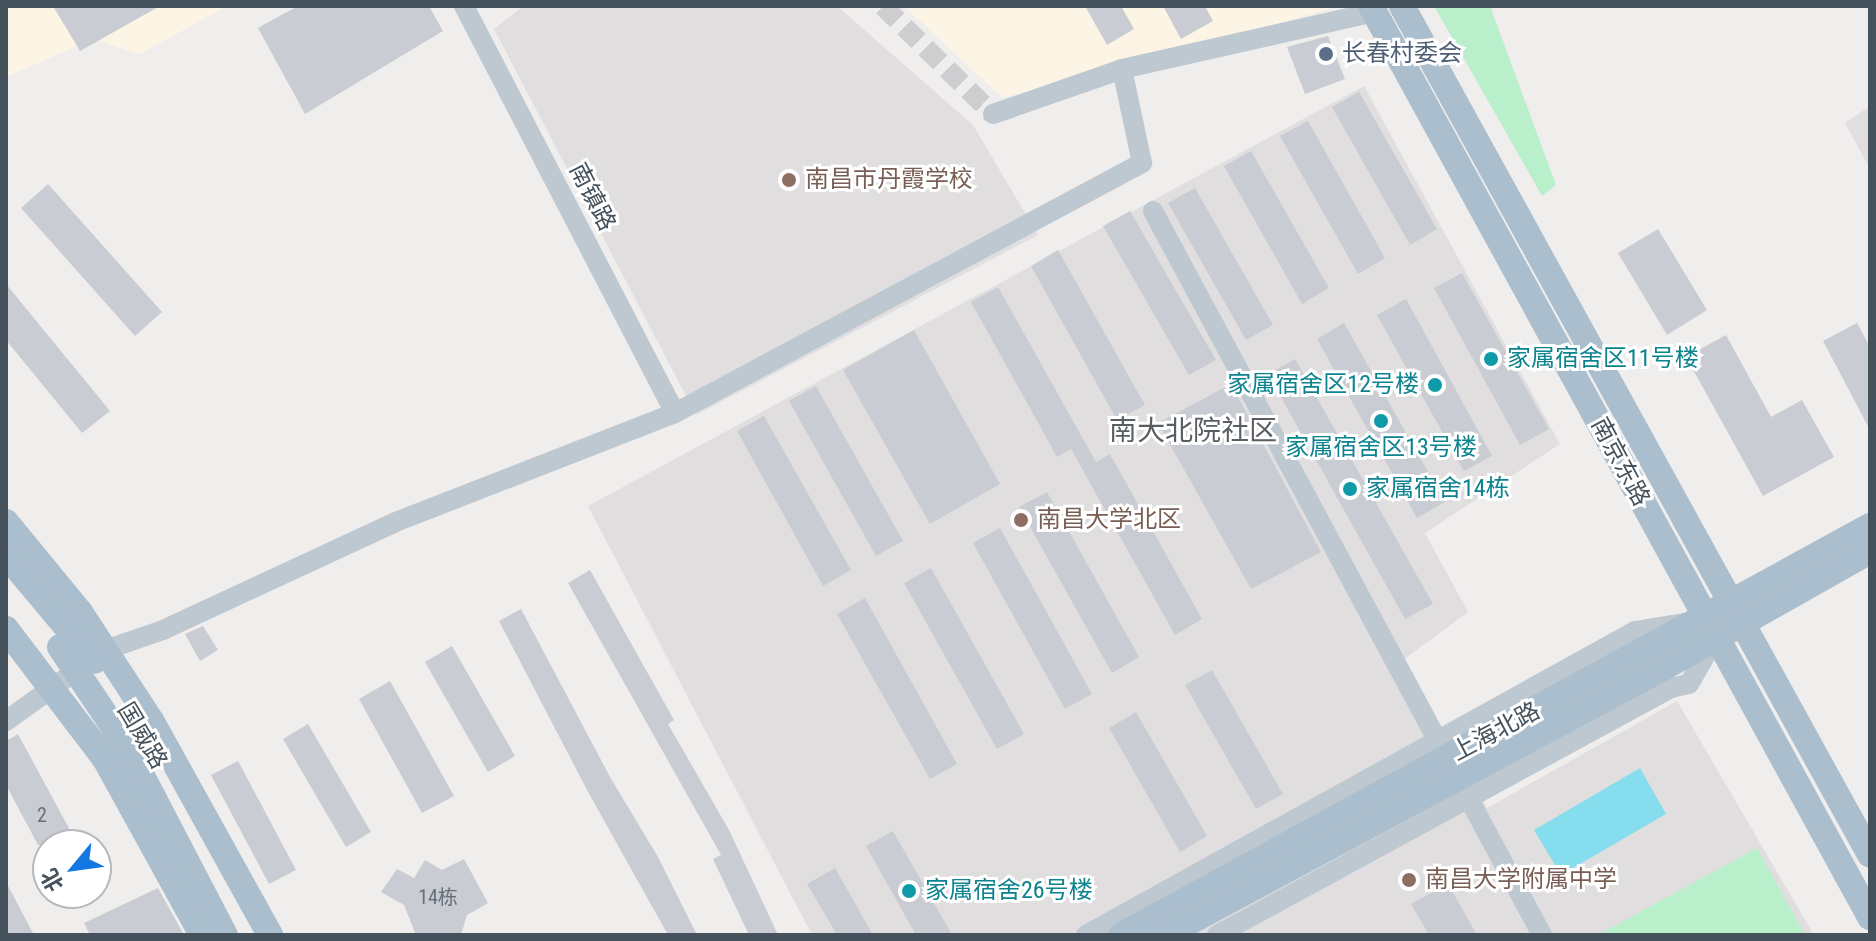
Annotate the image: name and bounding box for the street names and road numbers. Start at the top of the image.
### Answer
street label: 南镇路 [563,158,621,236]
street label: 南京东路 [1585,413,1655,511]
street label: 上海北路 [1447,697,1545,767]
street label: 国威路 [111,698,173,774]

